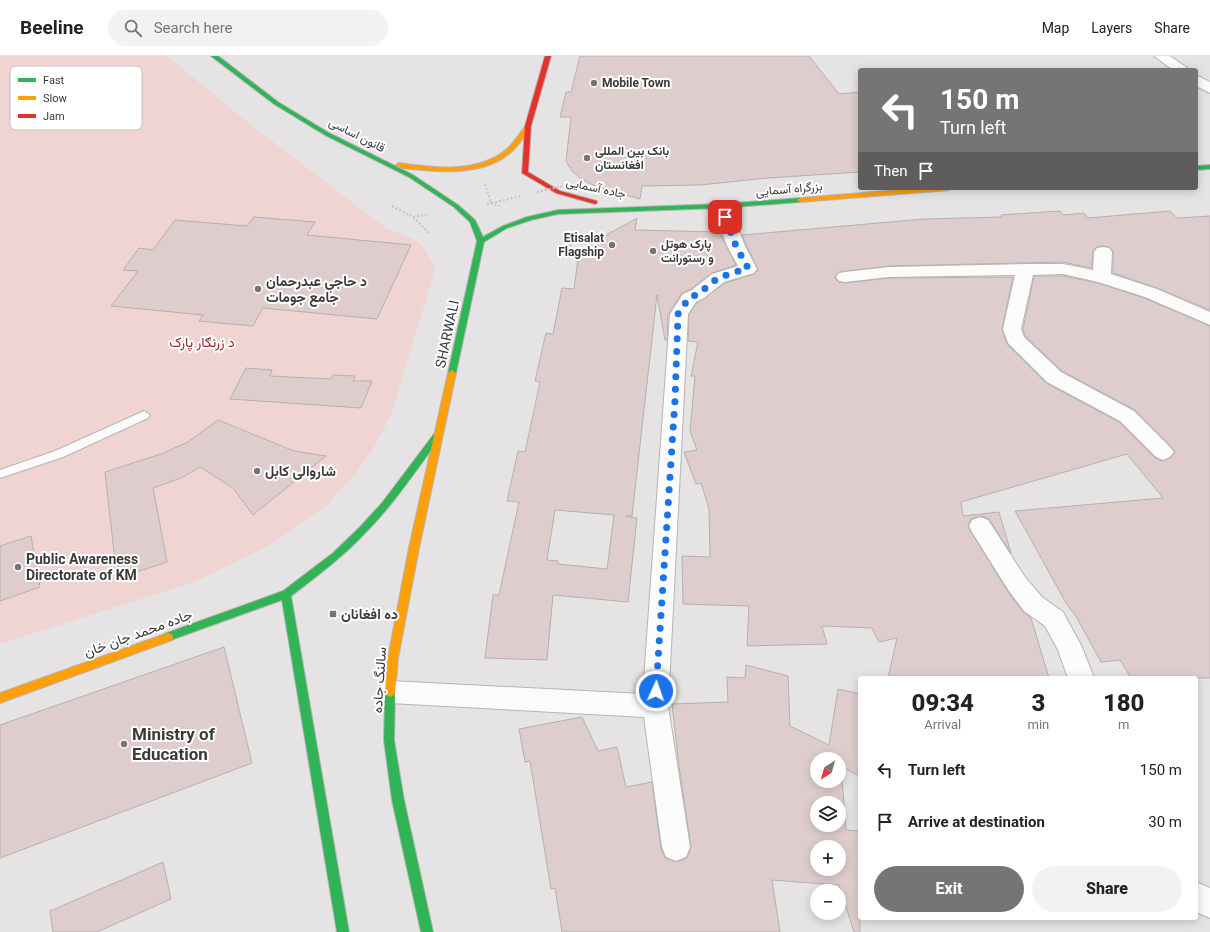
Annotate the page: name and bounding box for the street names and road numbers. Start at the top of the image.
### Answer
street label: قانون اساسی [326,115,387,156]
street label: جاده آسمایی [565,175,627,202]
street label: بزرگراه آسمایی [755,179,823,200]
street label: SHARWALI [432,299,462,369]
street label: جاده محمد جان خان [82,606,195,661]
street label: سالنگ جاده [369,646,390,714]

